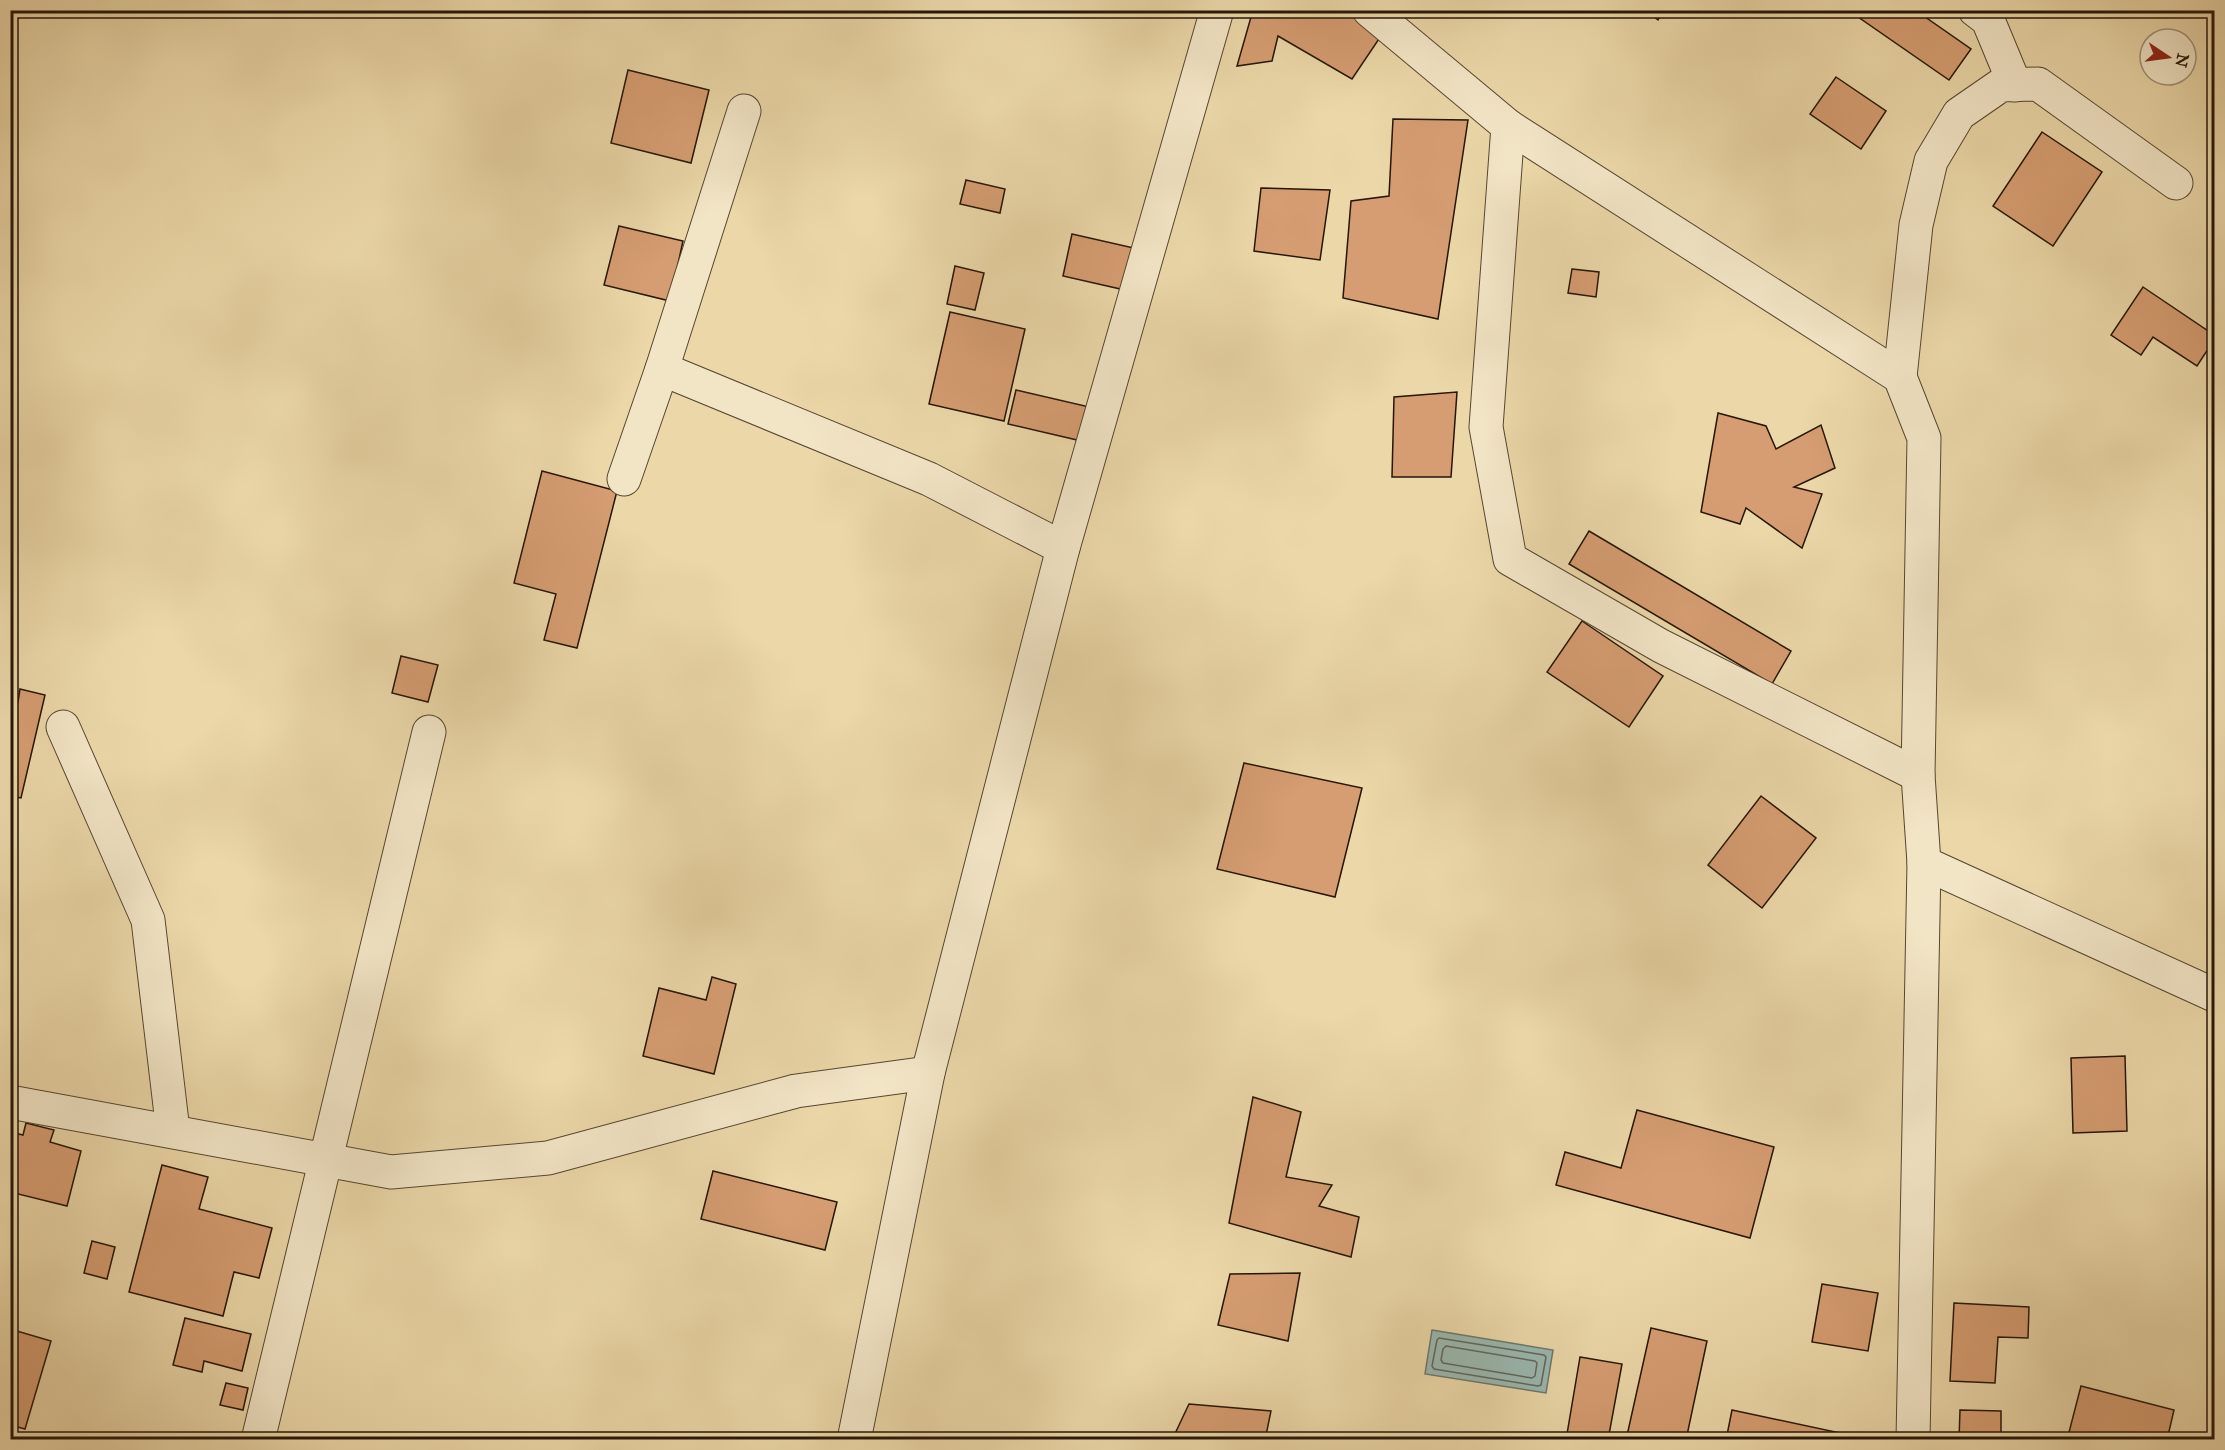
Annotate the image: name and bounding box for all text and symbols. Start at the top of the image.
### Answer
north arrow [2138,27,2198,87]
text: N [2171,52,2193,69]

